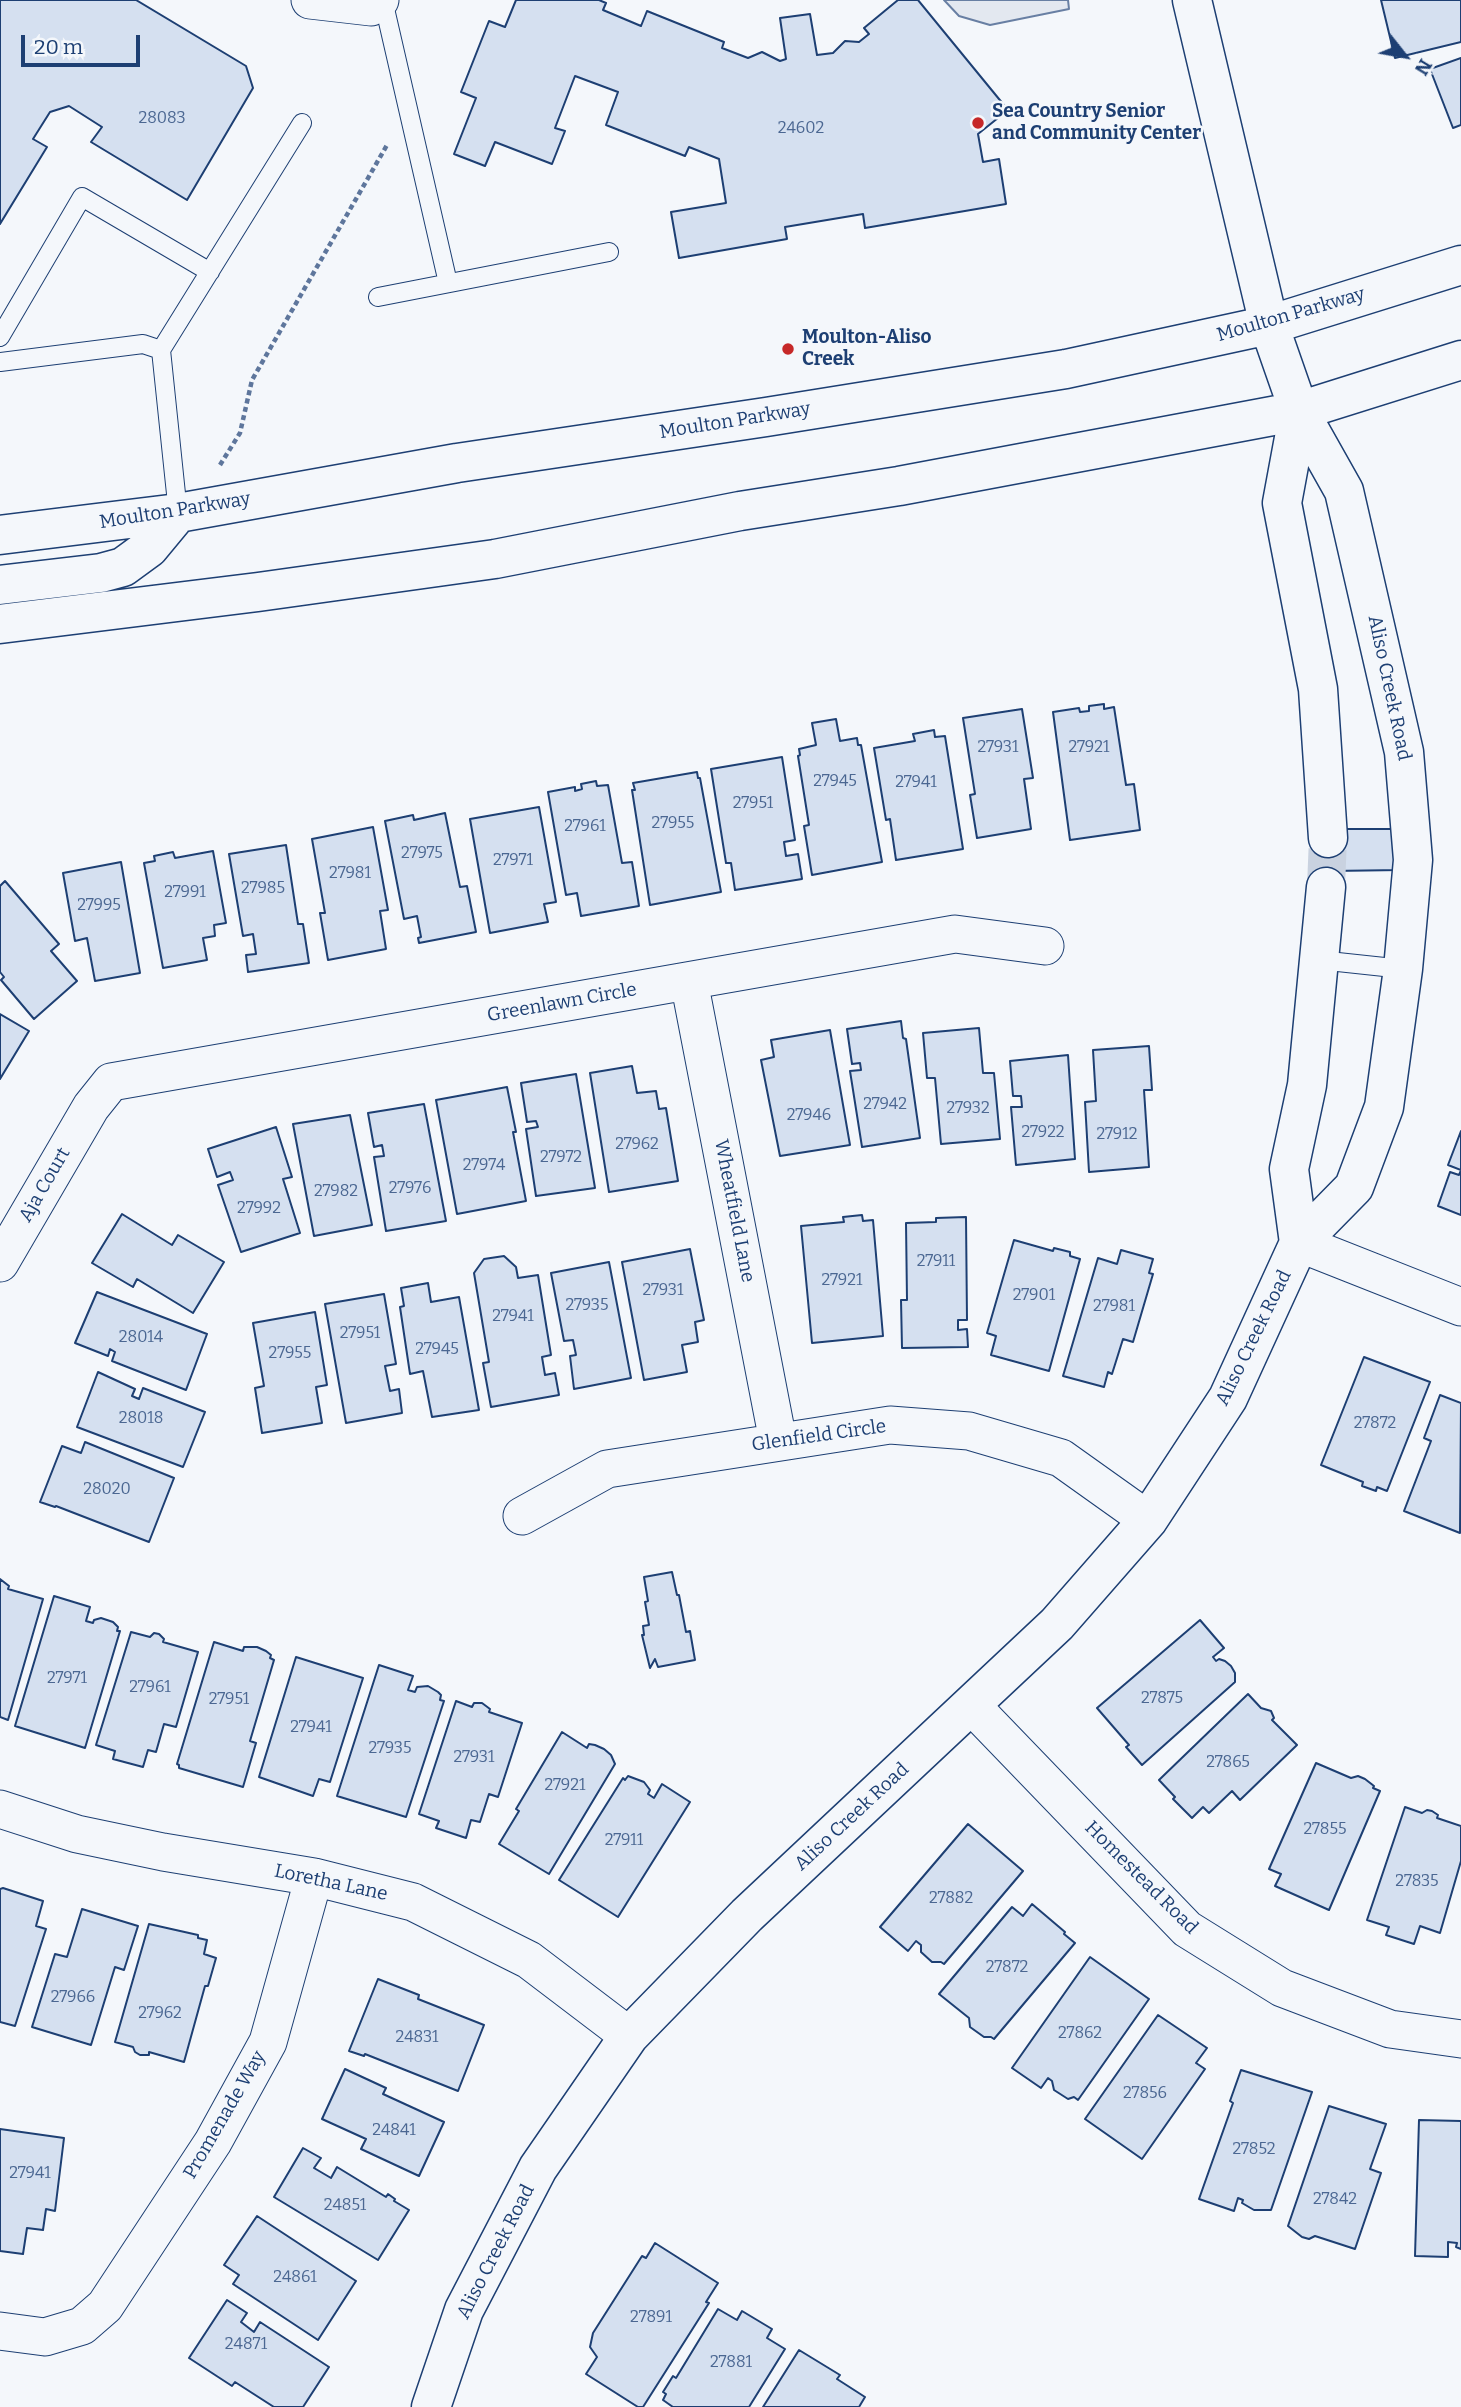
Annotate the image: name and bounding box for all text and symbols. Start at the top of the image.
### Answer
scale bar [24,21,144,65]
north arrow [1370,21,1440,91]
text: 20 m [34,34,83,60]
text: N [1410,55,1437,79]
place label: Sea Country Senior and Community Center [992,101,1201,145]
house number: 28083 [138,109,186,129]
marker: Sea Country Senior and Community Center [970,115,986,131]
house number: 24602 [778,119,824,139]
street label: Moulton Parkway [1214,283,1368,347]
place label: Moulton-Aliso Creek [802,327,931,371]
marker: Moulton-Aliso Creek [780,341,796,357]
street label: Moulton Parkway [658,398,812,444]
street label: Moulton Parkway [98,488,252,534]
street label: Aliso Creek Road [1362,613,1416,763]
house number: 27931 [978,738,1018,758]
house number: 27921 [1069,738,1109,758]
house number: 27945 [813,772,857,792]
house number: 27941 [895,773,937,793]
house number: 27951 [733,794,773,814]
house number: 27955 [652,814,694,834]
house number: 27961 [564,817,606,837]
house number: 27975 [401,844,443,864]
house number: 27971 [493,851,533,871]
house number: 27981 [329,864,371,884]
house number: 27985 [241,879,285,899]
house number: 27991 [164,883,206,903]
house number: 27995 [77,896,121,916]
street label: Greenlawn Circle [485,979,639,1027]
house number: 27942 [863,1095,907,1115]
house number: 27932 [946,1099,990,1119]
house number: 27946 [787,1106,831,1126]
house number: 27922 [1021,1123,1065,1143]
house number: 27912 [1097,1125,1137,1145]
house number: 27962 [615,1135,659,1155]
street label: Wheatfield Lane [709,1138,759,1284]
street label: Aja Court [15,1144,75,1226]
house number: 27972 [540,1148,582,1168]
house number: 27974 [463,1156,505,1176]
house number: 27976 [389,1179,431,1199]
house number: 27982 [314,1182,358,1202]
house number: 27992 [237,1199,281,1219]
house number: 27911 [917,1252,955,1272]
street label: Aliso Creek Road [1211,1267,1297,1409]
house number: 27921 [822,1271,862,1291]
house number: 27931 [643,1281,683,1301]
house number: 27901 [1013,1286,1055,1306]
house number: 27935 [565,1296,609,1316]
house number: 27981 [1093,1297,1135,1317]
house number: 27941 [492,1307,534,1327]
house number: 27951 [340,1324,380,1344]
house number: 28014 [119,1328,163,1348]
house number: 27945 [415,1340,459,1360]
house number: 27955 [269,1344,311,1364]
house number: 28018 [119,1409,163,1429]
house number: 27872 [1354,1414,1396,1434]
street label: Glenfield Circle [750,1415,888,1457]
house number: 28020 [83,1480,131,1500]
house number: 27971 [47,1669,87,1689]
house number: 27961 [129,1678,171,1698]
house number: 27875 [1141,1689,1183,1709]
house number: 27951 [209,1690,249,1710]
house number: 27941 [290,1718,332,1738]
house number: 27935 [368,1739,412,1759]
house number: 27931 [454,1748,494,1768]
house number: 27865 [1206,1753,1250,1773]
street label: Aliso Creek Road [790,1758,914,1876]
house number: 27921 [545,1776,585,1796]
street label: Homestead Road [1080,1817,1202,1939]
house number: 27855 [1303,1820,1347,1840]
house number: 27911 [605,1831,643,1851]
street label: Loretha Lane [272,1860,390,1906]
house number: 27835 [1395,1872,1439,1892]
house number: 27882 [929,1889,973,1909]
house number: 27872 [986,1958,1028,1978]
house number: 27966 [51,1988,95,2008]
house number: 27962 [138,2004,182,2024]
house number: 27862 [1058,2024,1102,2044]
house number: 24831 [396,2028,438,2048]
street label: Promenade Way [179,2047,271,2183]
house number: 27856 [1123,2084,1167,2104]
house number: 24841 [372,2121,416,2141]
house number: 27852 [1233,2140,1275,2160]
house number: 27941 [9,2164,51,2184]
street label: Aliso Creek Road [452,2181,540,2323]
house number: 27842 [1313,2190,1357,2210]
house number: 24851 [324,2196,366,2216]
house number: 24861 [273,2268,317,2288]
house number: 27891 [630,2308,672,2328]
house number: 24871 [225,2335,267,2355]
house number: 27881 [710,2353,752,2373]

